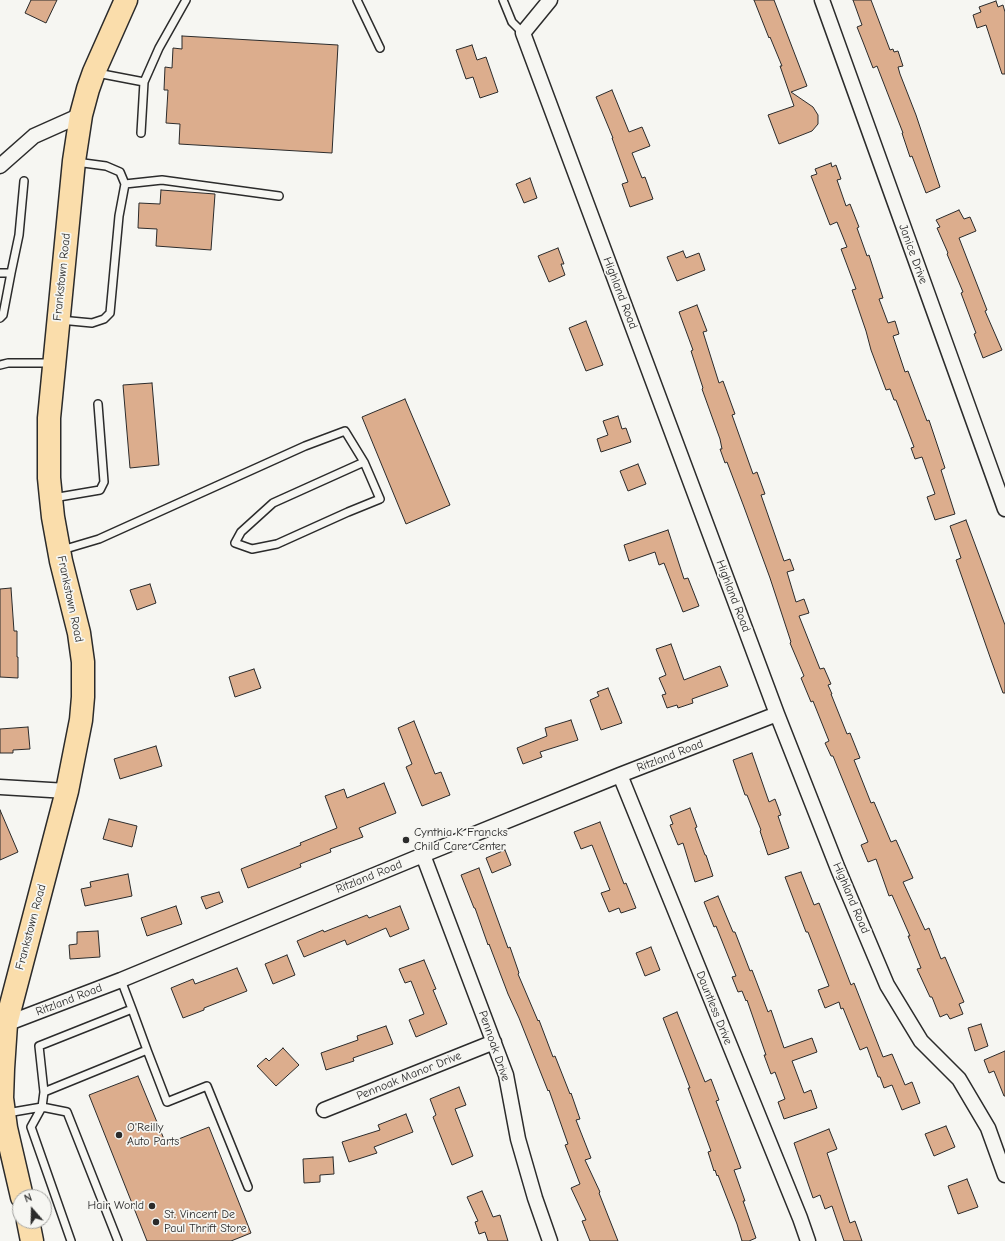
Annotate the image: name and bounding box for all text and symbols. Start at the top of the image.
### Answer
street label: Janice Drive [896,222,930,286]
street label: Frankstown Road [50,232,74,322]
street label: Highland Road [600,255,640,331]
street label: Frankstown Road [54,554,86,644]
street label: Highland Road [713,558,753,634]
street label: Ritzland Road [635,737,705,775]
place label: Cynthia K Francks Child Care Center [414,826,508,854]
marker: Cynthia K Francks Child Care Center [401,835,411,845]
street label: Ritzland Road [334,857,404,897]
street label: Highland Road [830,860,872,936]
street label: Frankstown Road [13,883,49,971]
street label: Dauntless Drive [693,969,735,1047]
street label: Ritzland Road [34,981,104,1019]
street label: Pennoak Drive [475,1009,513,1083]
street label: Pennoak Manor Drive [355,1048,463,1104]
place label: O'Reilly Auto Parts [127,1121,179,1149]
marker: O'Reilly Auto Parts [114,1130,124,1140]
north arrow [12,1189,52,1229]
text: N [22,1191,34,1206]
place label: Hair World [88,1199,144,1213]
marker: Hair World [147,1201,157,1211]
place label: St. Vincent De Paul Thrift Store [164,1208,247,1236]
marker: St. Vincent De Paul Thrift Store [151,1217,161,1227]

